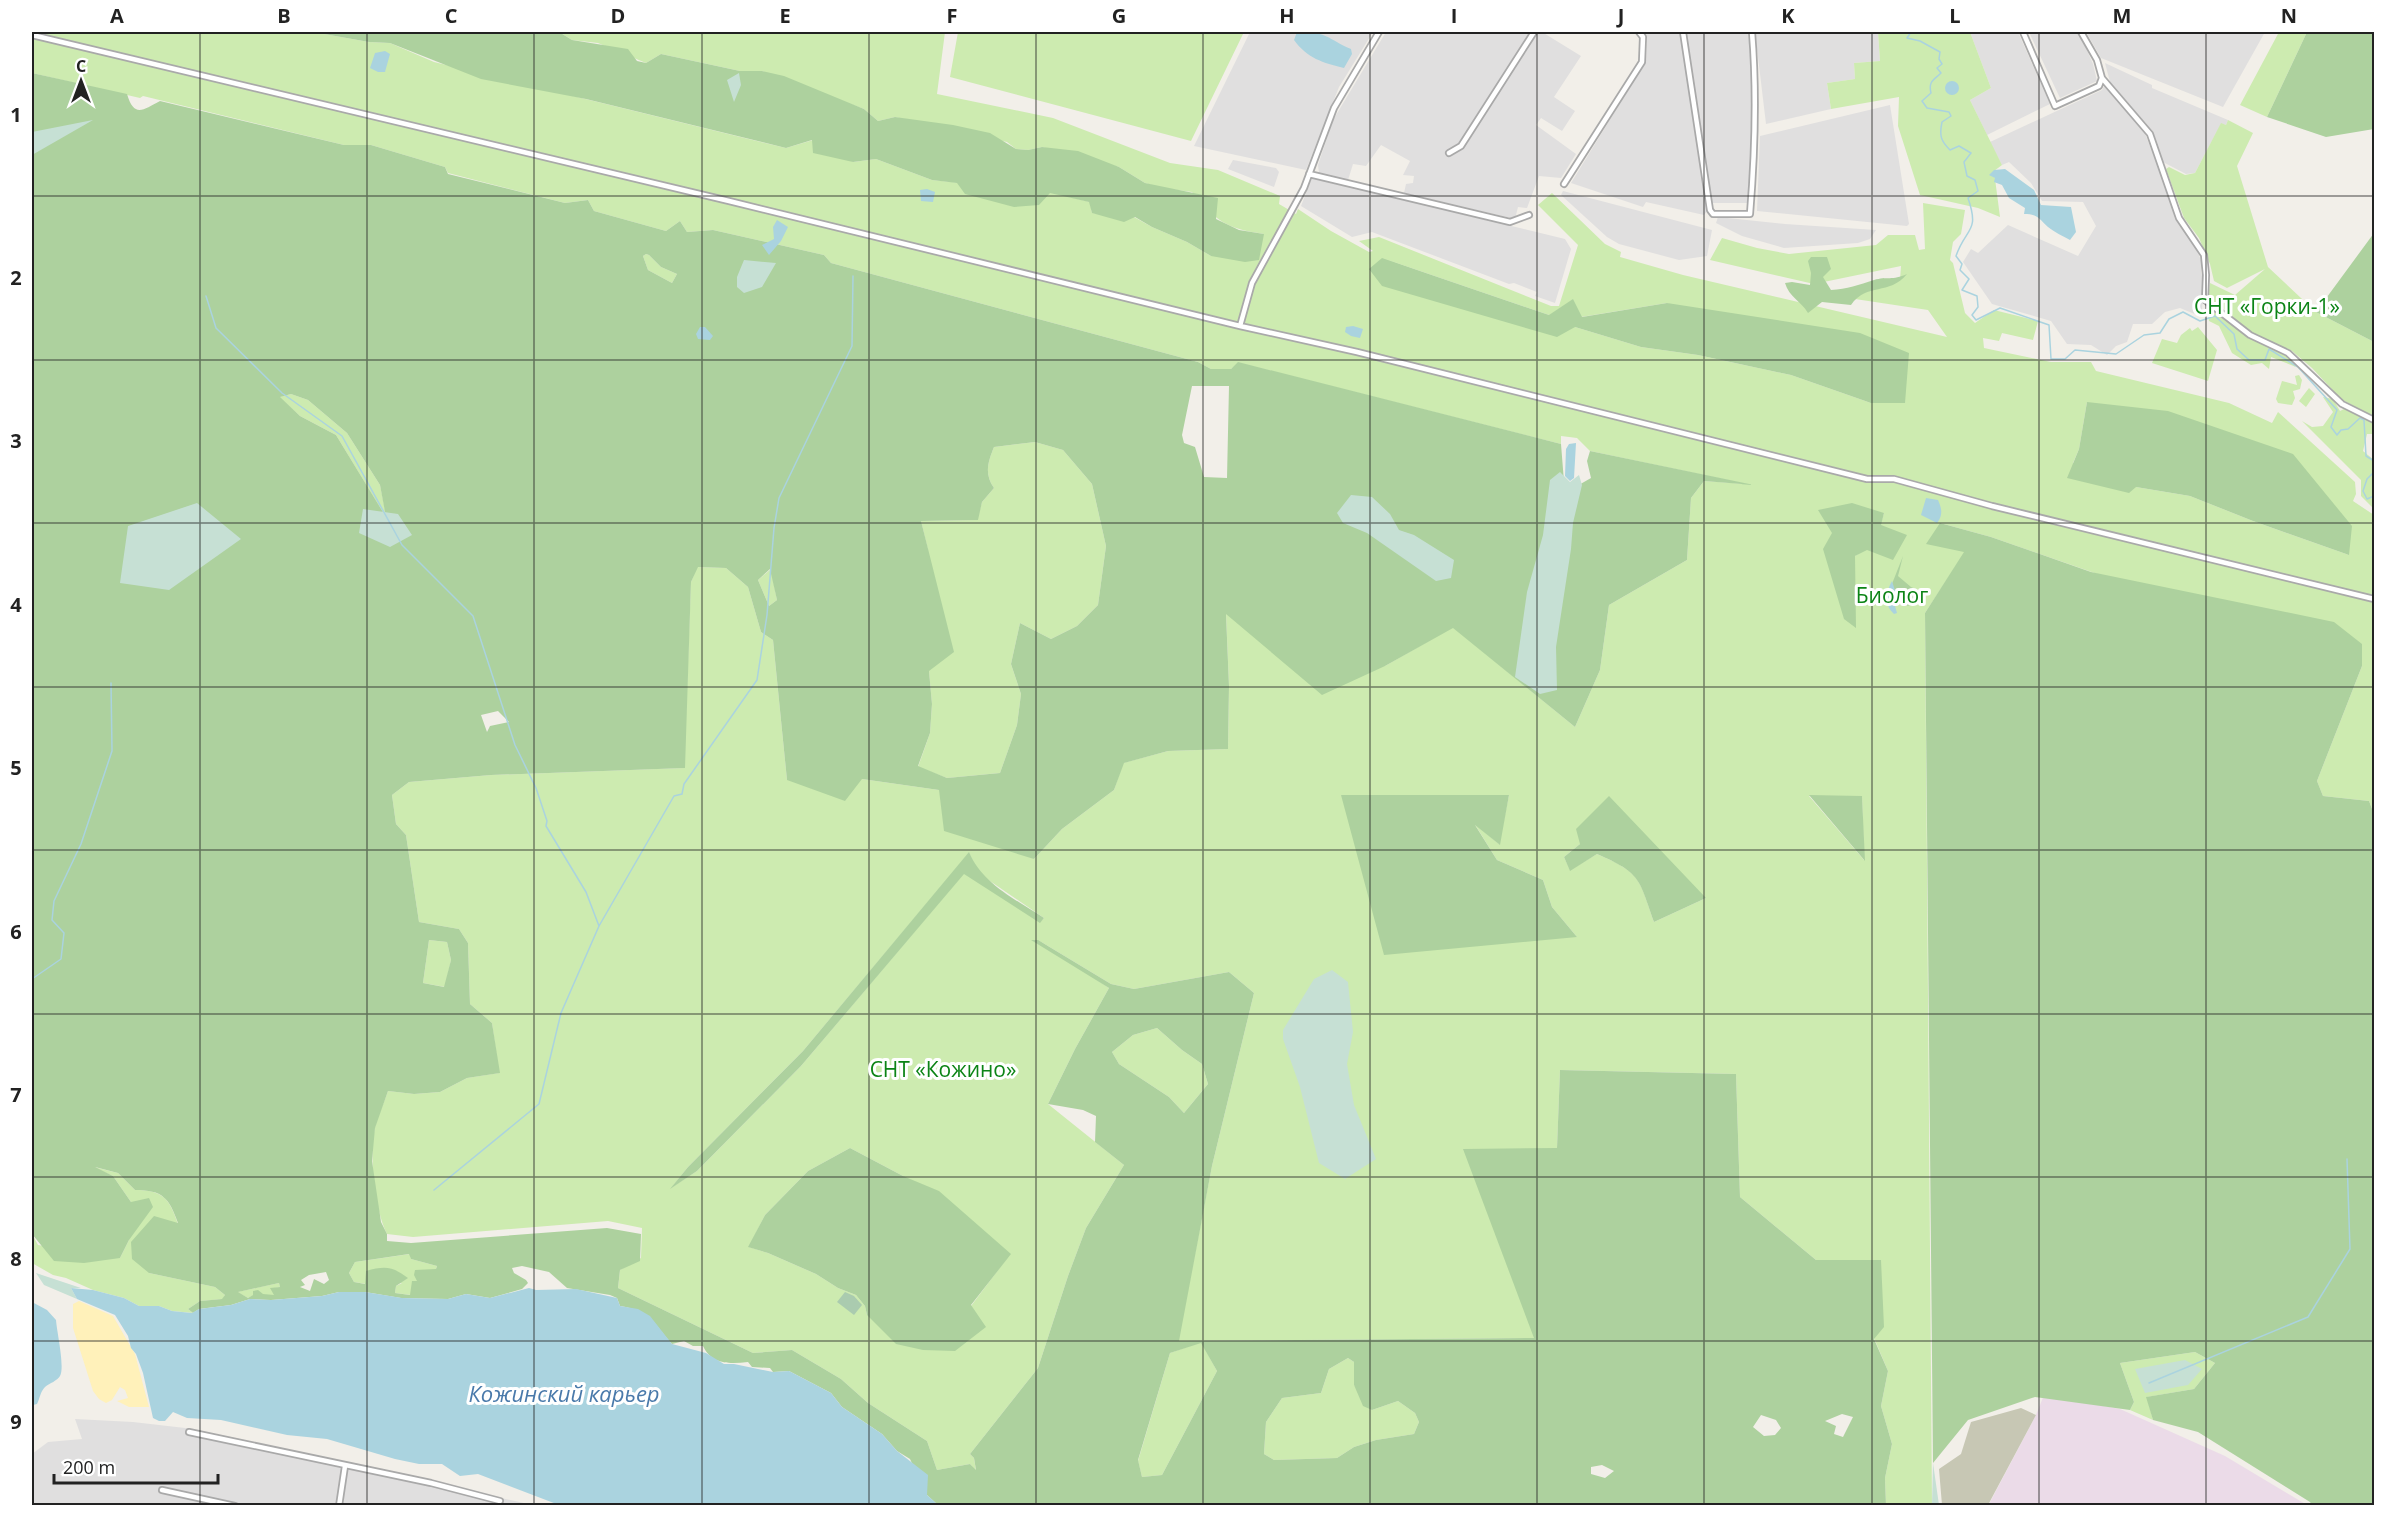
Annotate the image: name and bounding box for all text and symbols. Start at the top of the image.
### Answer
text: A [110,2,124,29]
text: B [277,2,291,29]
text: C [445,2,458,29]
text: D [611,2,625,29]
text: E [779,2,791,29]
text: F [947,2,957,29]
text: G [1112,2,1126,29]
text: H [1279,2,1295,29]
text: I [1451,2,1457,29]
text: J [1616,2,1624,29]
text: K [1781,2,1795,29]
text: L [1949,2,1961,29]
text: M [2113,2,2131,29]
text: N [2281,2,2297,29]
north arrow [51,51,111,111]
text: С [76,55,86,77]
text: 1 [10,101,22,128]
text: 2 [10,264,22,291]
park label: СНТ «Горки-1» [2194,292,2340,320]
text: 3 [10,427,22,454]
park label: Биолог [1856,581,1928,609]
text: 4 [10,591,22,618]
text: 5 [10,754,22,781]
text: 6 [10,918,22,945]
park label: СНТ «Кожино» [870,1055,1016,1083]
text: 7 [10,1081,22,1108]
text: 8 [10,1245,22,1272]
water label: Кожинский карьер [468,1378,660,1408]
text: 9 [10,1408,22,1435]
scale bar [54,1447,218,1485]
text: 200 m [63,1455,115,1479]

